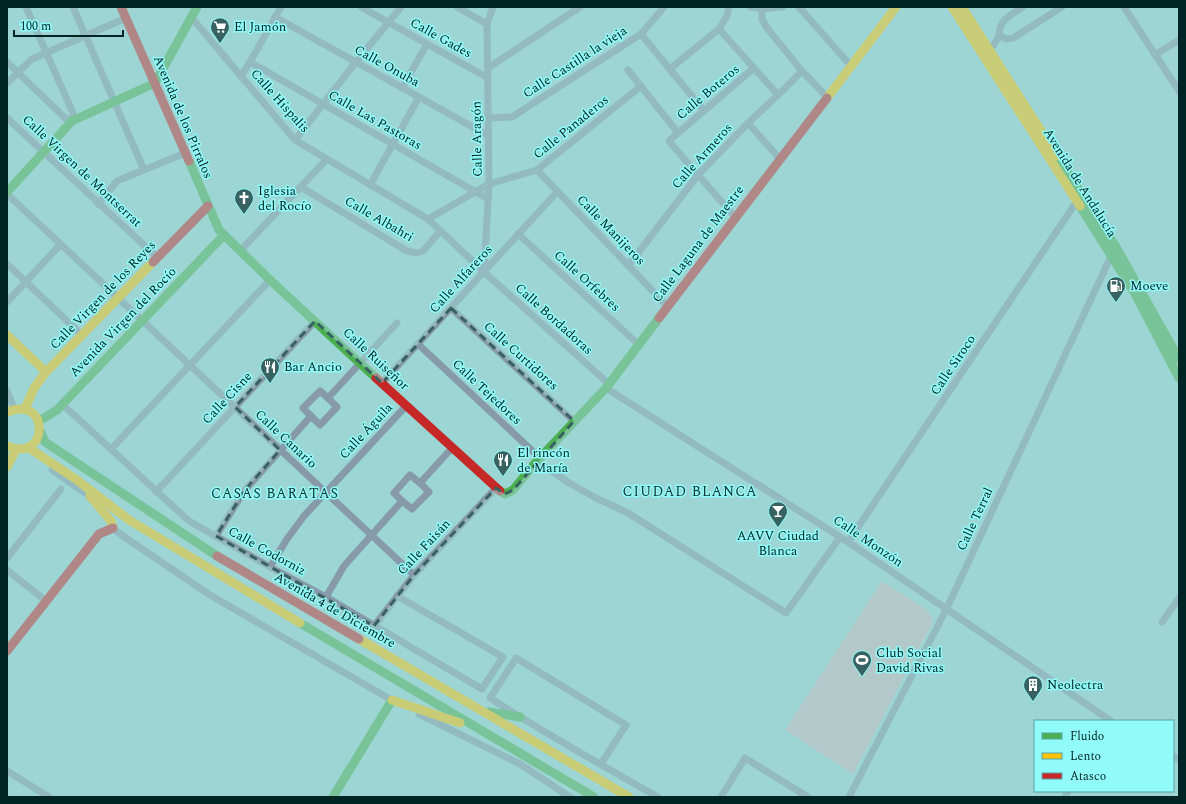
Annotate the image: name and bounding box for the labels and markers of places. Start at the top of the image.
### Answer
supermarket icon: El Jamón [209,16,231,44]
place label: El Jamón [234,17,287,37]
place label: Iglesia del Rocío [258,181,312,216]
church icon: Iglesia del Rocío [233,187,255,215]
fuel station icon: Moeve [1105,275,1127,303]
place label: Moeve [1130,276,1168,296]
restaurant icon: Bar Ancio [259,356,281,384]
place label: Bar Ancio [284,357,342,377]
place label: El rincón de María [517,443,571,478]
restaurant icon: El rincón de María [492,449,514,477]
bar icon: AAVV Ciudad Blanca [767,500,789,528]
place label: AAVV Ciudad Blanca [737,526,819,561]
place label: Club Social David Rivas [876,643,944,678]
sports icon: Club Social David Rivas [851,649,873,677]
building icon: Neolectra [1022,674,1044,702]
place label: Neolectra [1047,675,1104,695]

